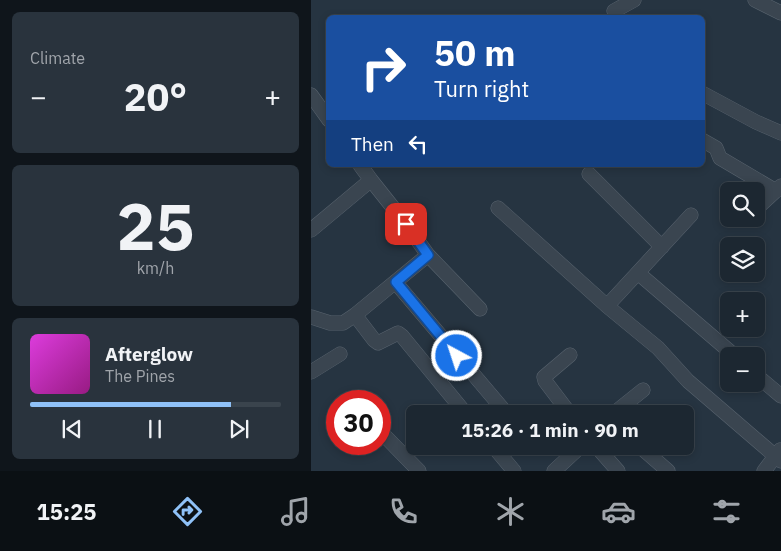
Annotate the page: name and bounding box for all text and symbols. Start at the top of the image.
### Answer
text: 50 m [434,30,516,76]
icon: right [351,35,416,100]
text: Climate [30,48,85,68]
text: 20° [124,72,187,121]
text: Turn right [434,74,529,103]
text: − [30,78,47,115]
text: + [264,78,281,115]
icon: left [404,130,432,158]
text: Then [351,132,394,156]
map controls [720,182,765,392]
button: search [720,182,765,227]
text: 25 [116,183,195,268]
pin [385,203,427,245]
icon: arrive [392,210,420,238]
button: layers [720,237,765,282]
text: km/h [137,258,174,278]
button: + [720,292,765,337]
position arrow [430,329,482,381]
text: Afterglow [105,342,193,366]
button: − [720,347,765,392]
text: The Pines [105,366,175,386]
speed limit sign: 30 [326,390,391,455]
icon: previous [58,415,86,443]
icon: pause [141,415,169,443]
icon: next [225,415,253,443]
text: 15:26 · 1 min · 90 m [461,418,639,442]
icon: directions [170,494,205,529]
icon: music [278,494,313,529]
icon: phone [386,494,421,529]
icon: climate [493,494,528,529]
icon: car [601,494,636,529]
icon: filters [709,494,744,529]
text: 15:25 [36,497,97,526]

